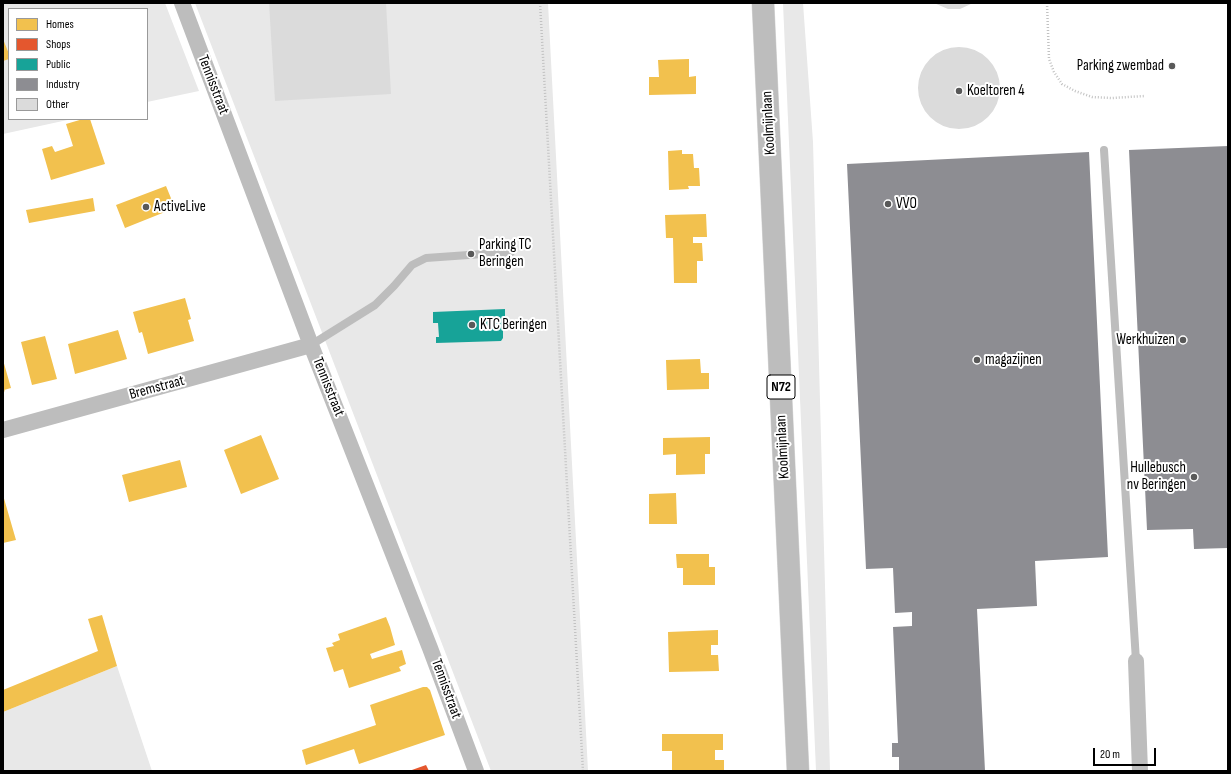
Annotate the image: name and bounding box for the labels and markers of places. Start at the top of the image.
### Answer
place label: Parking zwembad [1077,57,1164,75]
marker: Parking zwembad [1167,61,1177,71]
place label: Koeltoren 4 [967,82,1024,100]
marker: Koeltoren 4 [954,86,964,96]
place label: VVO [896,195,917,213]
place label: ActiveLive [154,198,206,216]
marker: VVO [883,199,893,209]
marker: ActiveLive [141,202,151,212]
place label: Parking TC Beringen [479,236,532,271]
marker: Parking TC Beringen [466,249,476,259]
place label: KTC Beringen [480,316,547,334]
marker: KTC Beringen [467,320,477,330]
place label: Werkhuizen [1116,331,1175,349]
marker: Werkhuizen [1178,335,1188,345]
place label: magazijnen [985,351,1042,369]
marker: magazijnen [972,355,982,365]
place label: Hullebusch nv Beringen [1127,459,1186,494]
marker: Hullebusch nv Beringen [1189,472,1199,482]

